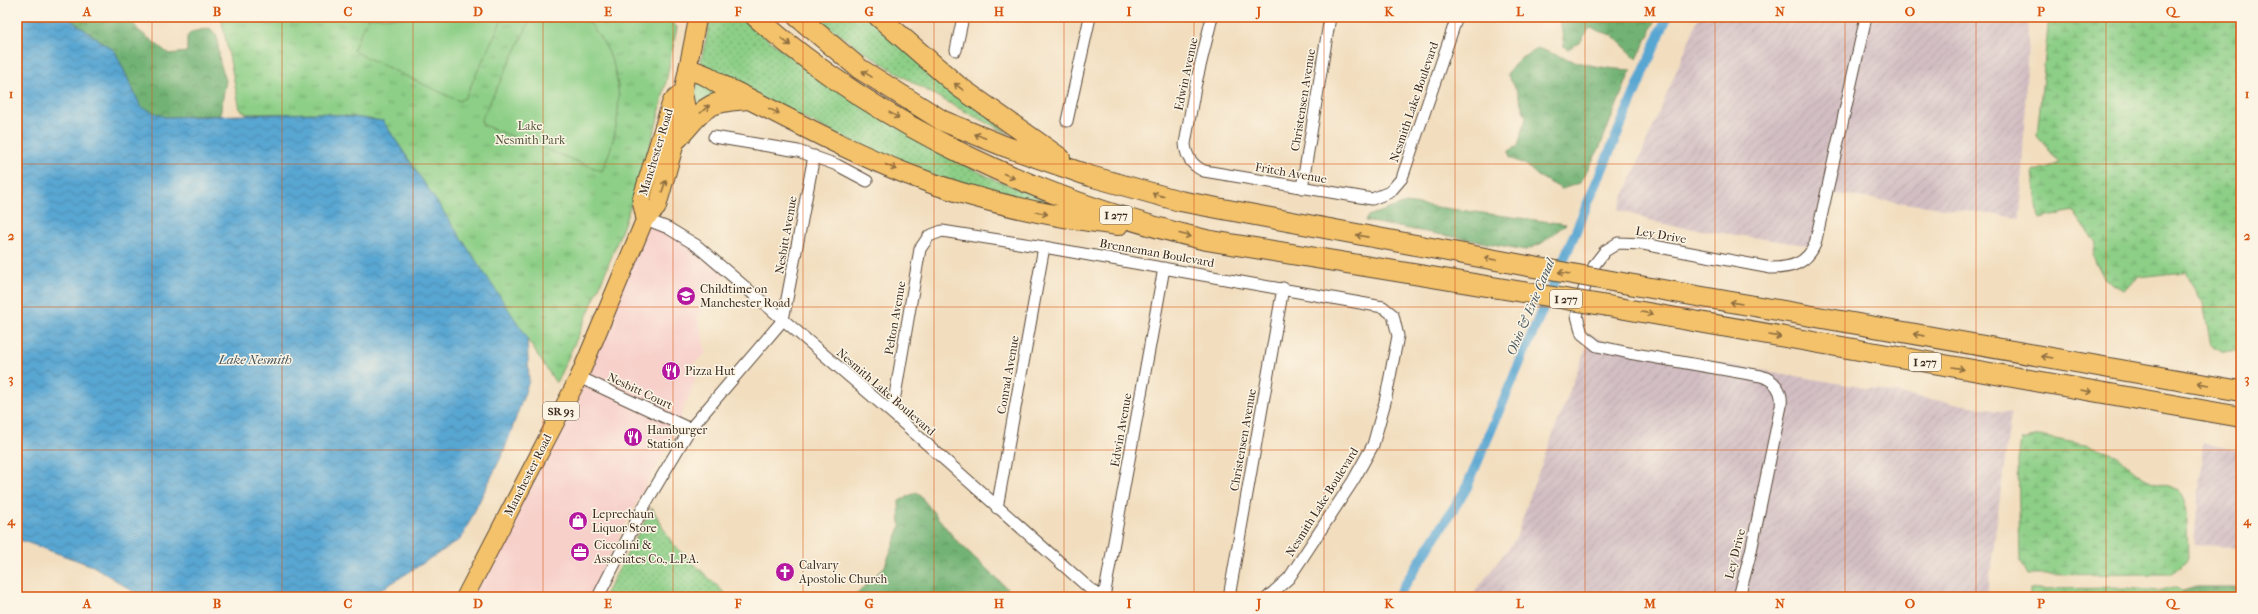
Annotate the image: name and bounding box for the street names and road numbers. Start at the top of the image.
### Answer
street label: Edwin Avenue [1171,36,1201,112]
street label: Nesmith Lake Boulevard [1387,40,1441,164]
street label: Christensen Avenue [1288,48,1318,152]
street label: Manchester Road [636,106,676,197]
street label: Fritch Avenue [1254,160,1328,186]
street label: Nesbitt Avenue [772,195,800,275]
road number: I 277 [1100,206,1132,224]
street label: Ley Drive [1635,224,1688,246]
street label: Brenneman Boulevard [1099,236,1216,270]
street label: Pelton Avenue [882,280,908,356]
road number: I 277 [1550,290,1582,308]
street label: Conrad Avenue [994,335,1022,415]
street label: Nesmith Lake Boulevard [834,345,939,439]
road number: I 277 [1909,353,1941,371]
street label: Nesbitt Court [605,370,675,413]
street label: Christensen Avenue [1227,388,1259,492]
street label: Edwin Avenue [1108,392,1134,468]
road number: SR 93 [543,402,579,420]
street label: Manchester Road [501,431,555,518]
street label: Nesmith Lake Boulevard [1283,444,1362,559]
street label: Ley Drive [1722,527,1748,581]

